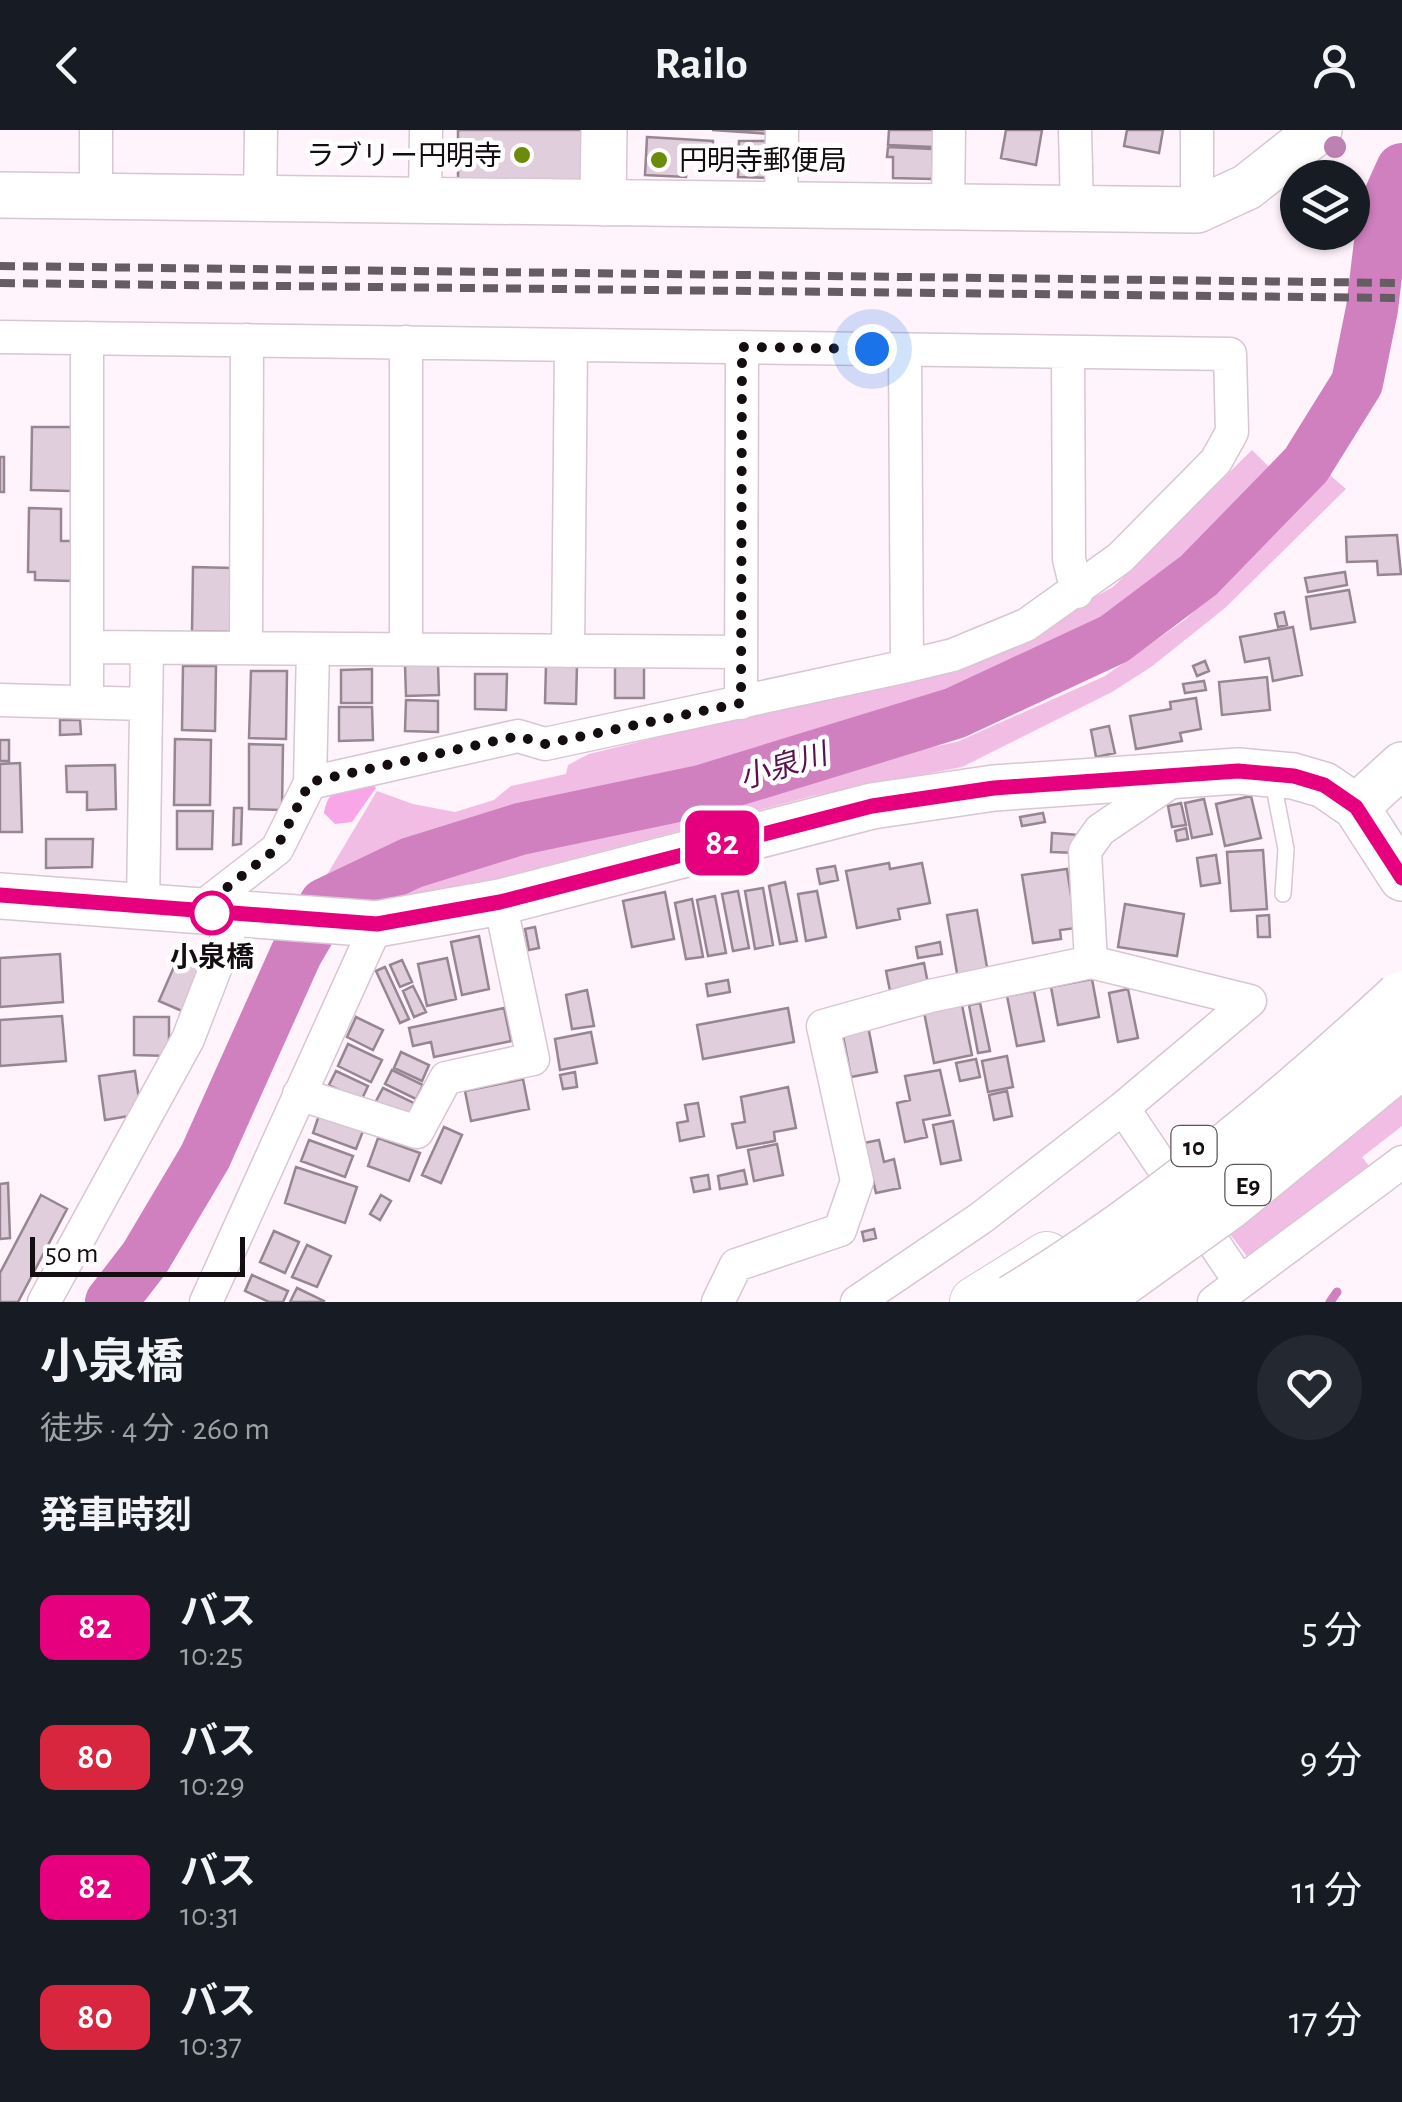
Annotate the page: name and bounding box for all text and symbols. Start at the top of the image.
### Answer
icon: back [40,38,95,93]
icon: person [1307,38,1362,93]
text: Railo [654,42,748,87]
place label: ラブリー円明寺 [306,141,502,171]
marker: ラブリー円明寺 [511,144,533,166]
place label: 円明寺郵便局 [679,146,847,176]
marker: 円明寺郵便局 [648,149,670,171]
map controls [1280,160,1370,250]
button: layers [1280,160,1370,250]
your location [847,324,897,374]
water label: 小泉川 [735,737,834,794]
line badge: 82 [677,810,767,876]
text: 82 [705,826,739,861]
marker: 小泉橋 [191,892,233,934]
place label: 小泉橋 [170,941,254,972]
road number: 10 [1172,1126,1216,1166]
road number: E9 [1226,1165,1270,1205]
scale bar [30,1232,245,1276]
text: 50 m [45,1240,99,1268]
button: heart [1257,1335,1362,1440]
text: 小泉橋 [40,1340,184,1388]
text: 徒歩 · 4 分 · 260 m [40,1413,270,1445]
text: 発車時刻 [40,1498,192,1536]
text: バス [180,1594,256,1632]
text: 82 [78,1610,112,1645]
text: 5 分 [1302,1613,1362,1651]
text: 10:25 [180,1639,243,1671]
text: バス [180,1724,256,1762]
text: 80 [77,1740,113,1775]
text: 9 分 [1300,1743,1362,1781]
text: 10:29 [180,1769,245,1801]
text: バス [180,1854,256,1892]
text: 82 [78,1870,112,1905]
text: 11 分 [1292,1873,1362,1911]
text: 10:31 [180,1899,239,1931]
text: バス [180,1984,256,2022]
text: 80 [77,2000,113,2035]
text: 17 分 [1289,2003,1362,2041]
text: 10:37 [180,2029,242,2061]

